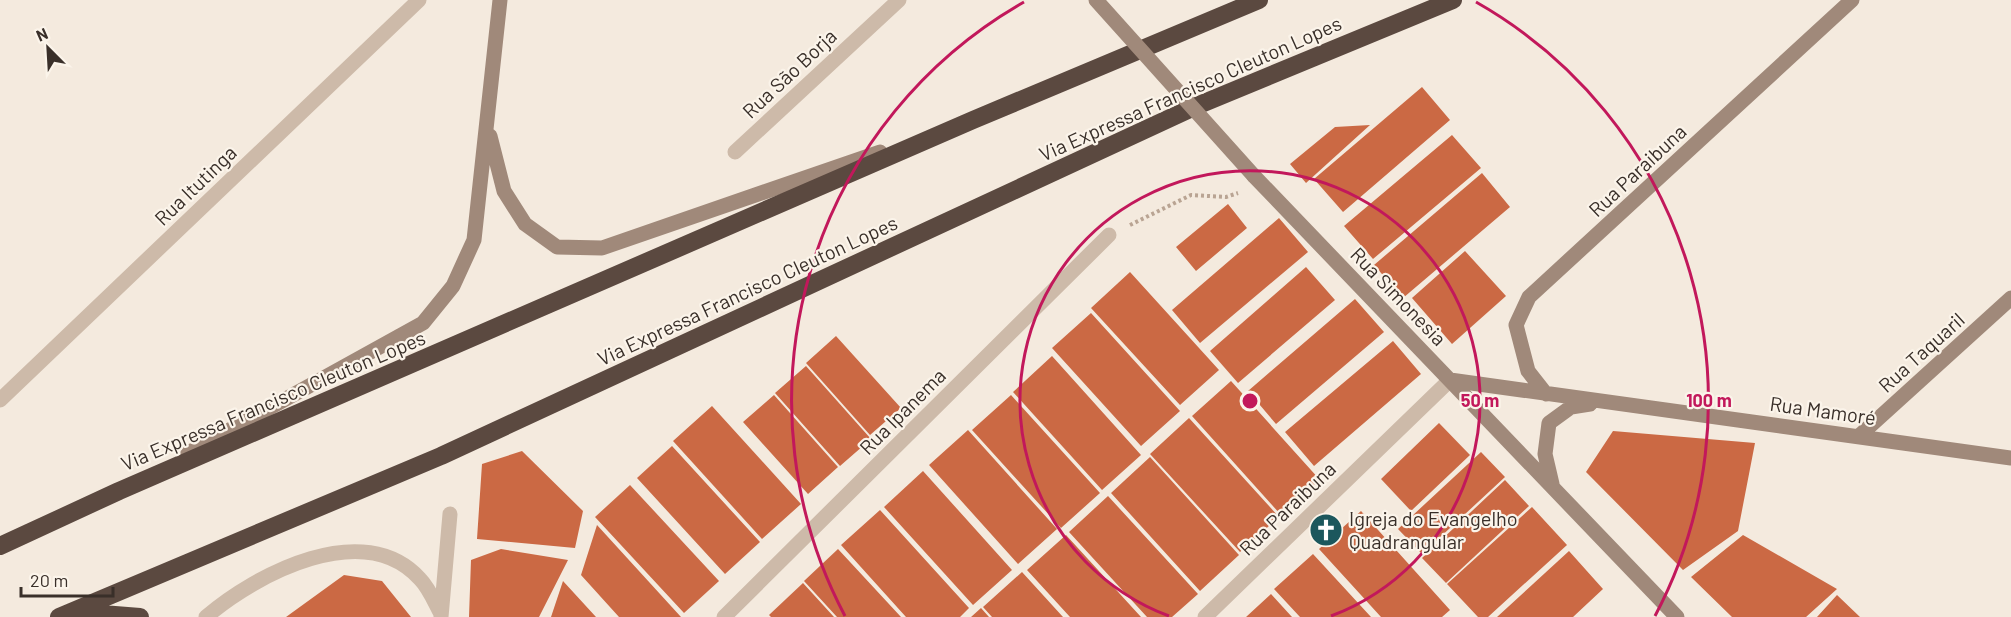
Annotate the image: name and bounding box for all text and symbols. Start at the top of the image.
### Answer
street label: Via Expressa Francisco Cleuton Lopes [1035,10,1345,166]
north arrow [18,18,78,78]
text: N [33,23,50,45]
street label: Rua São Borja [737,23,841,123]
street label: Rua Paraibuna [1583,119,1691,221]
street label: Rua Itutinga [149,140,241,230]
street label: Via Expressa Francisco Cleuton Lopes [593,210,901,370]
street label: Rua Simonesia [1346,242,1452,350]
street label: Rua Taquaril [1873,307,1969,397]
street label: Via Expressa Francisco Cleuton Lopes [117,325,429,475]
street label: Rua Ipanema [854,363,950,459]
text: 50 m [1461,389,1499,411]
text: 100 m [1686,389,1732,411]
centre of rings [1240,391,1260,411]
street label: Rua Mamoré [1768,391,1878,429]
street label: Rua Paraibuna [1234,456,1340,560]
place label: Igreja do Evangelho Quadrangular [1349,506,1518,553]
church icon: Igreja do Evangelho Quadrangular [1308,512,1344,548]
scale bar [21,560,112,598]
text: 20 m [30,569,68,591]

